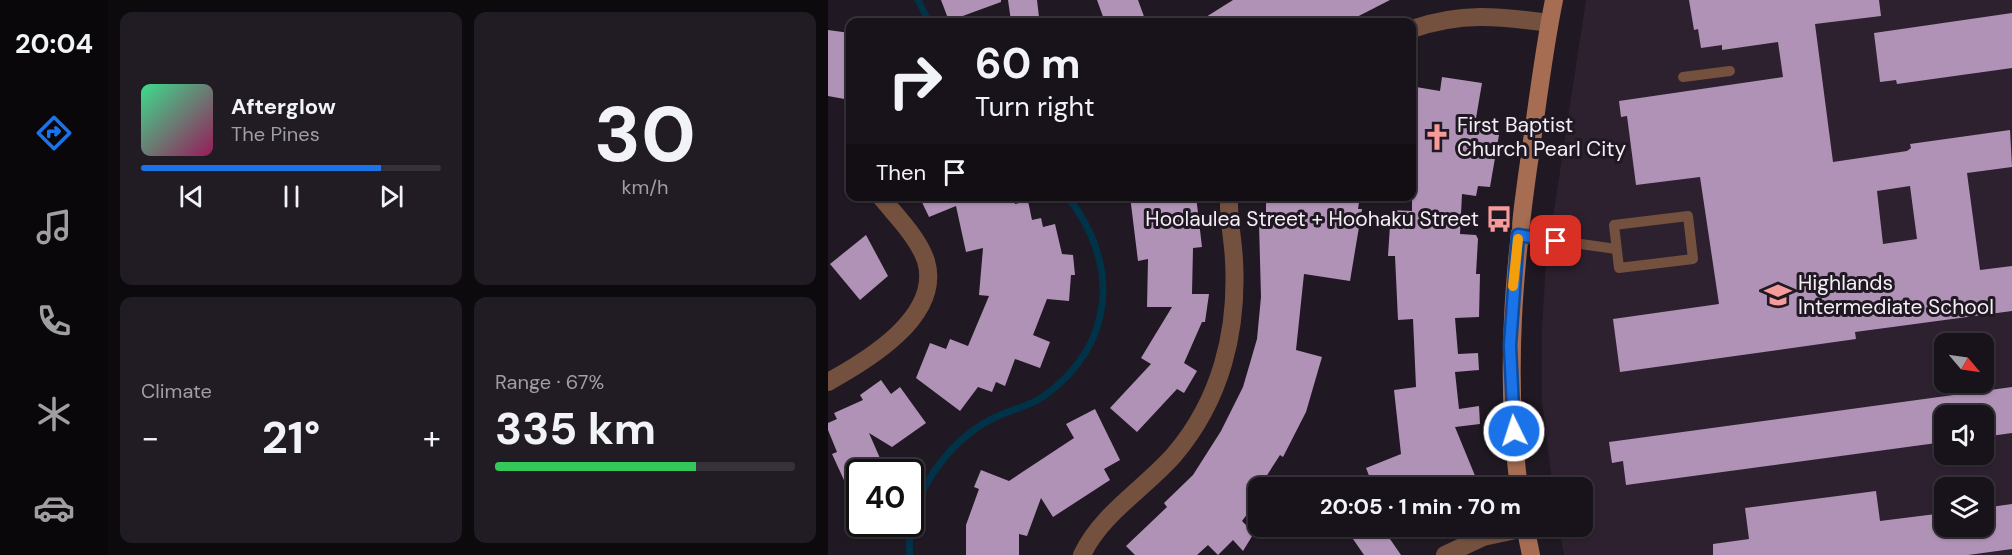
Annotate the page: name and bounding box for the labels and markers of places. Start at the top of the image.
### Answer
place label: First Baptist Church Pearl City [1457,111,1626,163]
church icon: First Baptist Church Pearl City [1422,122,1452,152]
bus stop icon: Hoolaulea Street + Hoohaku Street [1484,204,1514,234]
place label: Hoolaulea Street + Hoohaku Street [1145,205,1479,233]
pin [1530,215,1581,266]
place label: Highlands Intermediate School [1798,269,1994,321]
school or university icon: Highlands Intermediate School [1763,280,1793,310]

